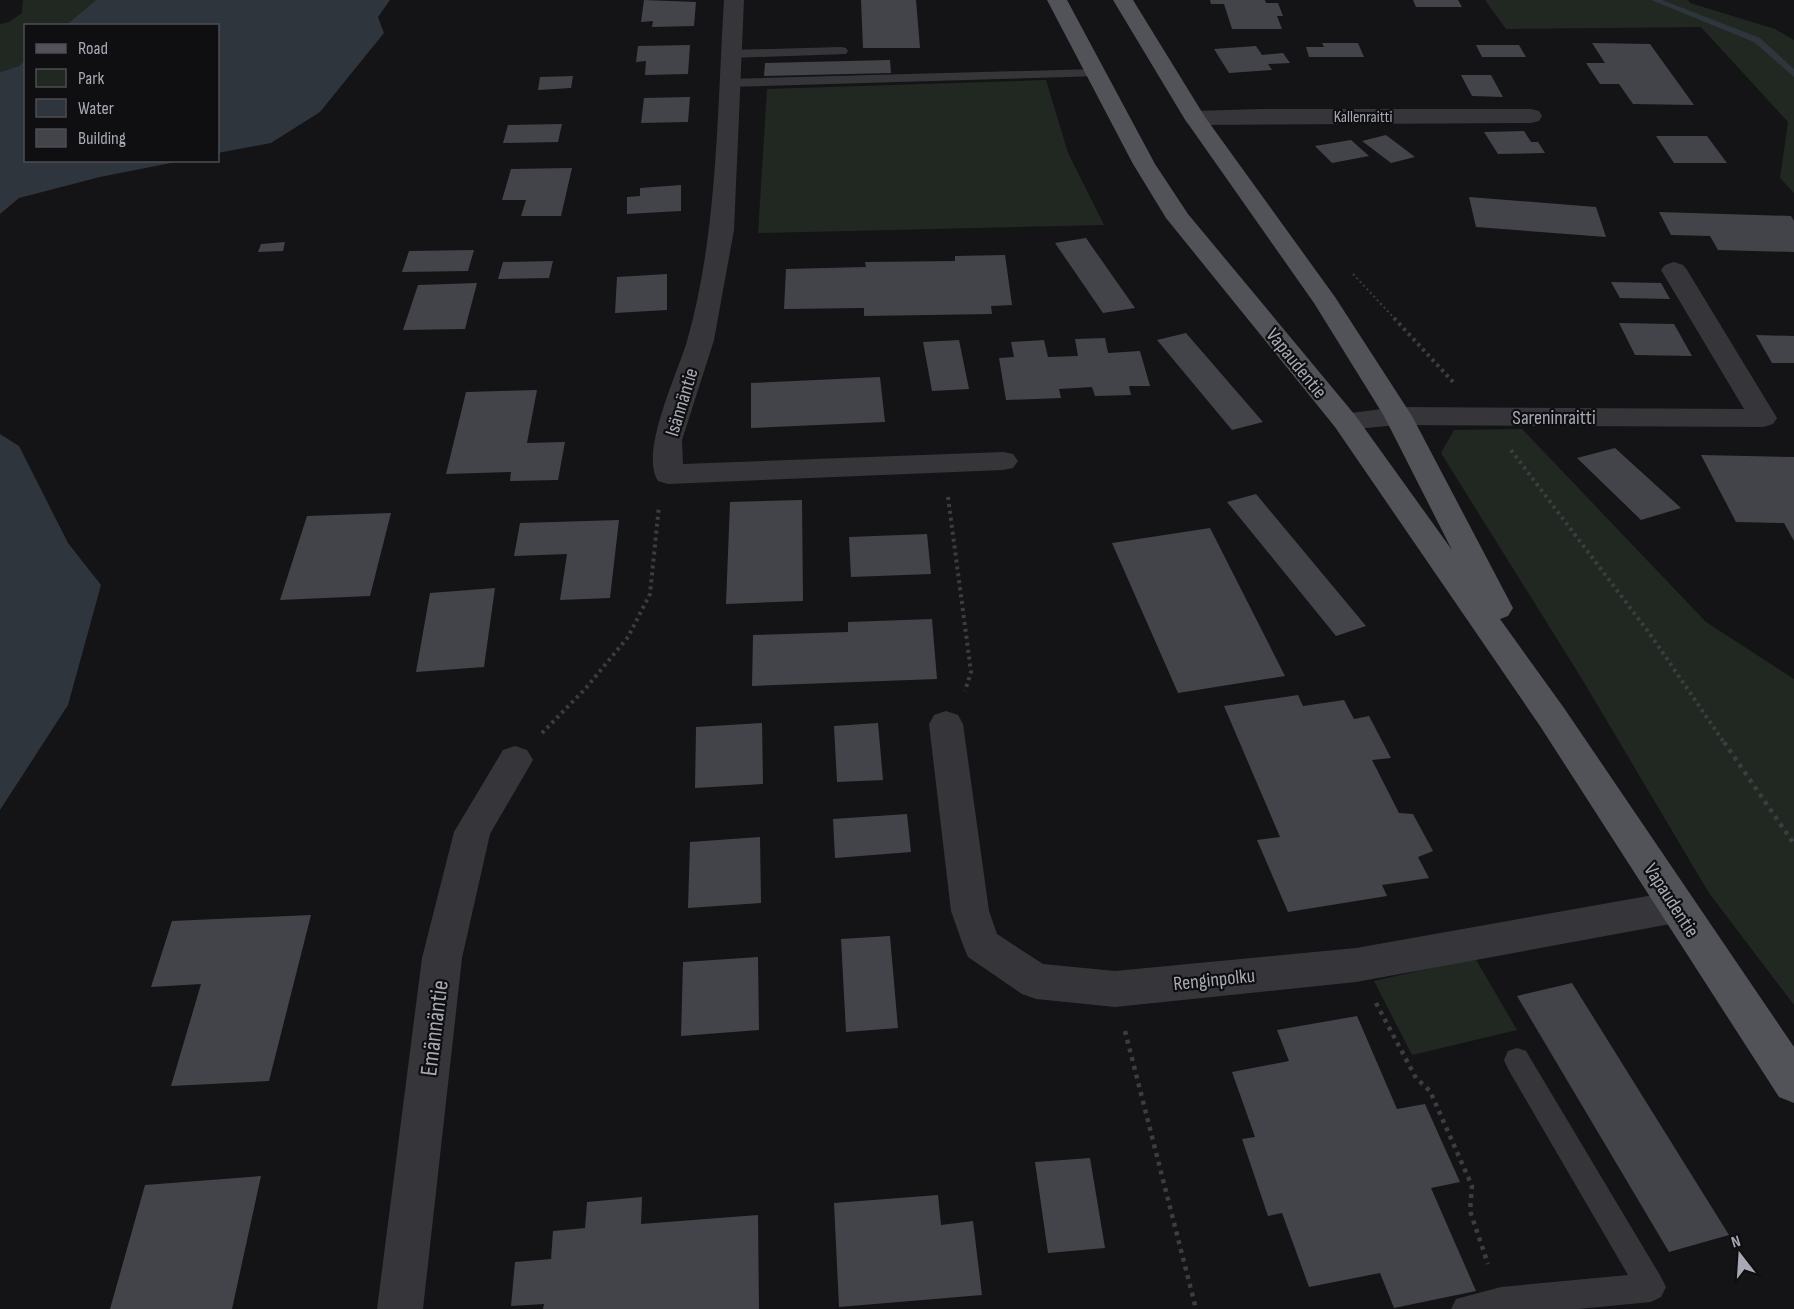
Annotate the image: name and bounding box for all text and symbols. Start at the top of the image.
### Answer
legend [24,24,219,162]
text: Road [78,38,108,59]
text: Park [78,68,104,89]
text: Water [78,98,114,119]
street label: Kallenraitti [1334,108,1392,127]
text: Building [78,128,126,149]
street label: Vapaudentie [1261,324,1332,404]
street label: Isännäntie [660,365,704,439]
street label: Sareninraitti [1512,406,1596,430]
street label: Vapaudentie [1638,859,1704,942]
street label: Renginpolku [1172,964,1256,996]
street label: Emännäntie [414,979,455,1078]
north arrow [1710,1225,1770,1285]
text: N [1729,1232,1743,1252]

